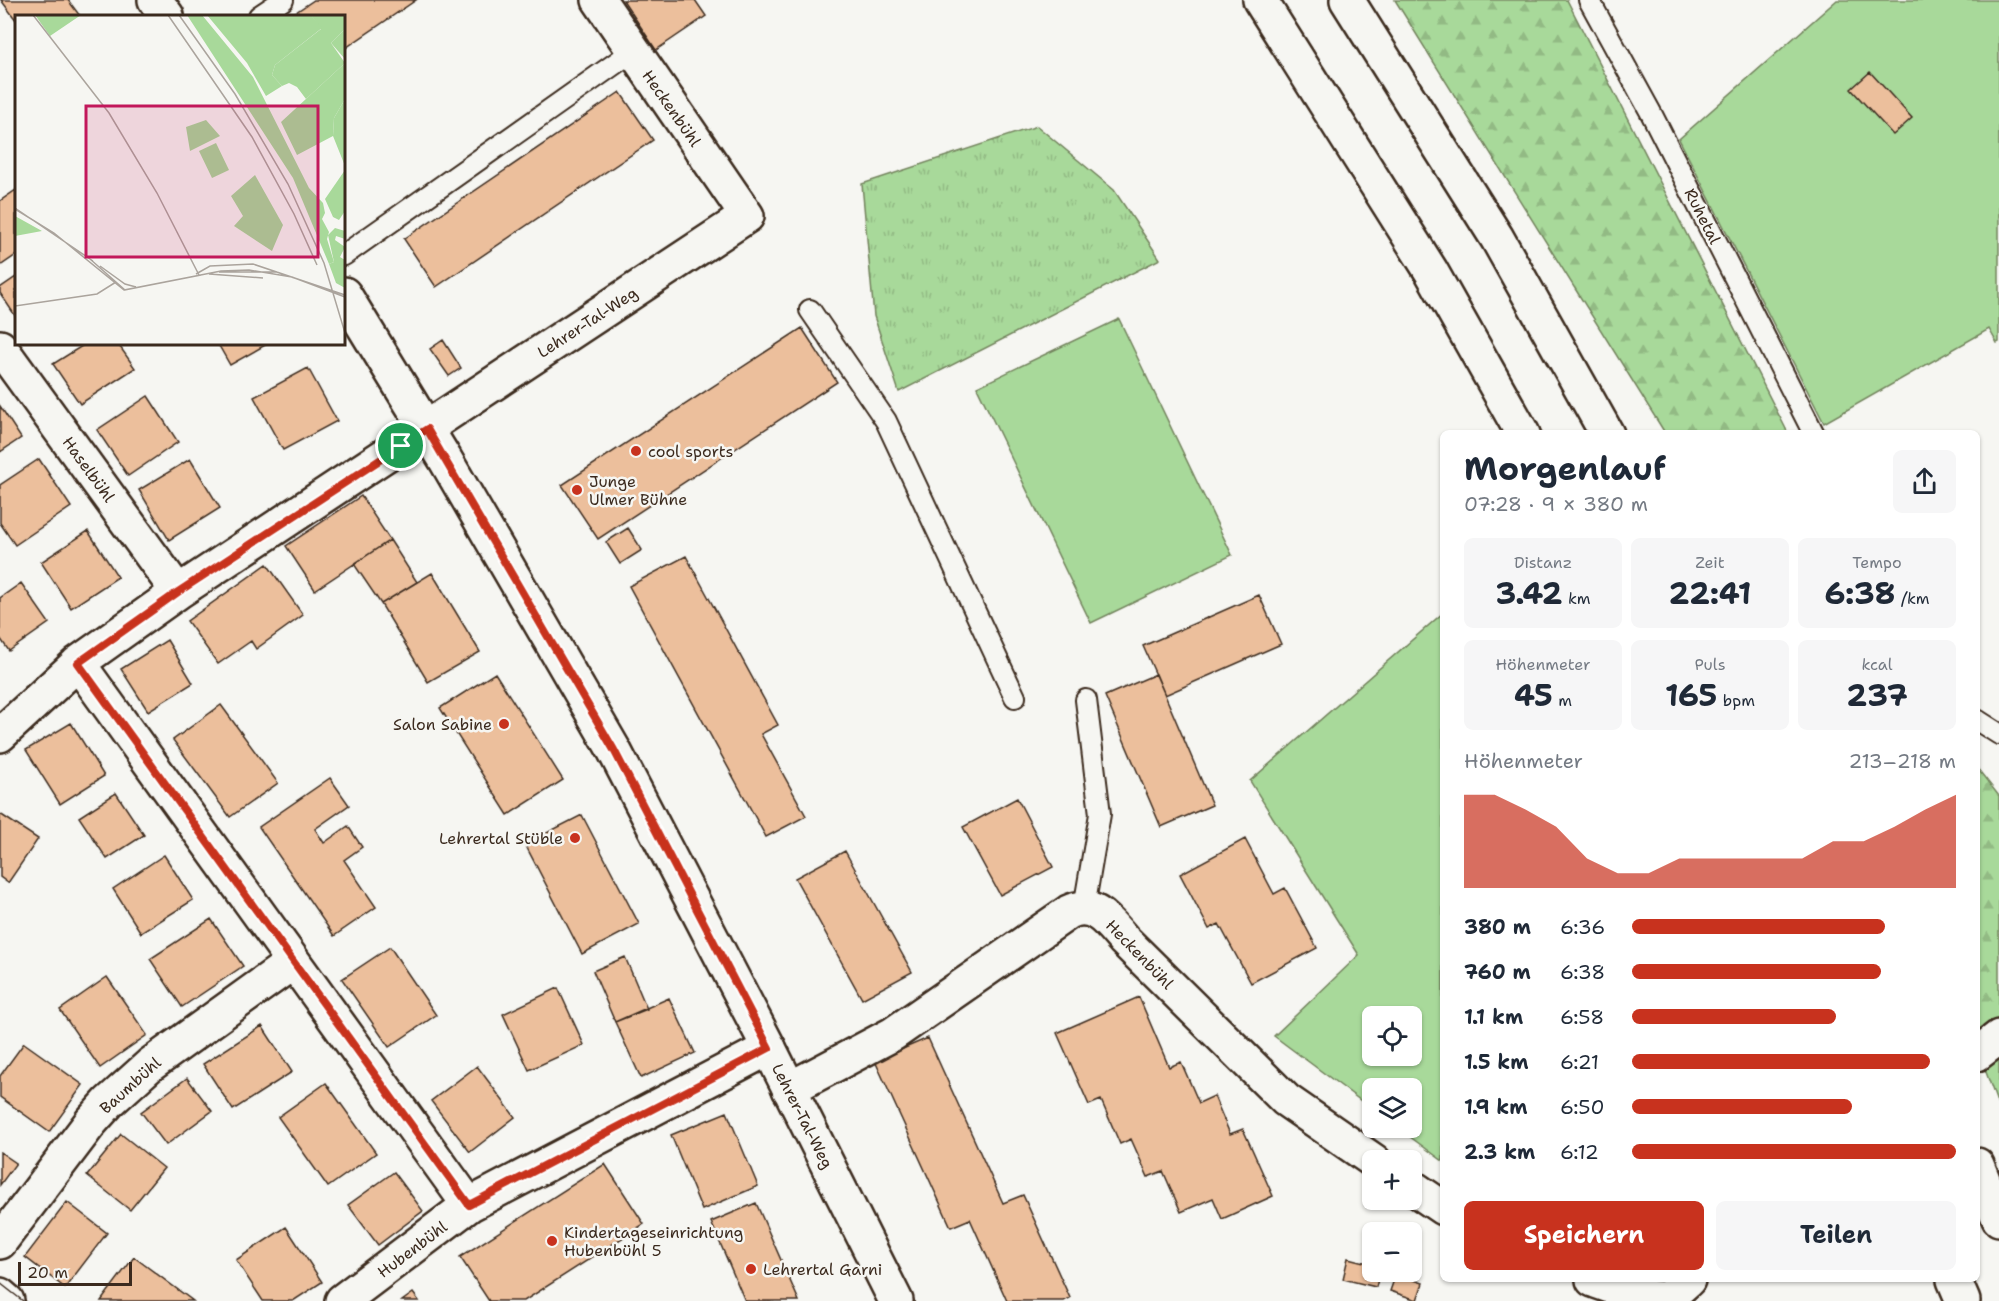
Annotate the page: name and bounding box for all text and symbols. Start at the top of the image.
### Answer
inset map [15,15,345,345]
street label: Heckenbühl [638,66,706,151]
street label: Ruhetal [1680,185,1726,248]
street label: Lehrer-Tal-Weg [533,282,641,363]
pin [375,420,426,471]
icon: arrive [384,429,417,462]
street label: Haselbühl [58,432,120,506]
place label: cool sports [648,441,734,462]
marker: cool sports [629,444,643,458]
text: Morgenlauf [1464,446,1666,491]
button: share [1893,450,1956,513]
place label: Junge Ulmer Bühne [589,471,687,510]
marker: Junge Ulmer Bühne [570,483,584,497]
text: 07:28 · 9 × 380 m [1464,491,1648,517]
text: Distanz [1514,552,1572,573]
text: Zeit [1695,552,1725,573]
text: Tempo [1852,552,1902,573]
text: 3.42 [1495,573,1563,614]
text: 22:41 [1669,573,1751,614]
text: 6:38 [1824,573,1896,614]
text: km [1563,588,1591,609]
text: /km [1896,588,1930,609]
text: Höhenmeter [1495,654,1591,675]
text: Puls [1694,654,1726,675]
text: kcal [1861,654,1893,675]
text: 45 [1514,675,1553,716]
text: 165 [1665,675,1717,716]
text: 237 [1846,675,1908,716]
text: m [1553,690,1572,711]
text: bpm [1717,690,1755,711]
place label: Salon Sabine [393,714,492,735]
marker: Salon Sabine [497,717,511,731]
text: Höhenmeter [1464,748,1583,774]
text: 213–218 m [1848,748,1956,774]
place label: Lehrertal Stüble [439,828,563,849]
marker: Lehrertal Stüble [568,831,582,845]
text: 380 m [1464,914,1531,940]
text: 6:36 [1560,914,1605,940]
street label: Heckenbühl [1101,915,1178,994]
text: 760 m [1464,959,1531,985]
text: 6:38 [1560,959,1605,985]
text: 1.1 km [1464,1004,1523,1030]
text: 6:58 [1560,1004,1604,1030]
map controls [1362,1006,1422,1282]
button: locate [1362,1006,1422,1066]
text: 1.5 km [1464,1049,1528,1075]
text: 6:21 [1560,1049,1599,1075]
street label: Baumbühl [95,1052,165,1118]
street label: Lehrer-Tal-Weg [767,1060,838,1173]
button: layers [1362,1078,1422,1138]
text: 1.9 km [1464,1094,1527,1120]
text: 6:50 [1560,1094,1604,1120]
text: 2.3 km [1464,1139,1535,1165]
text: 6:12 [1560,1139,1599,1165]
button: + [1362,1150,1422,1210]
button: Speichern [1464,1201,1704,1270]
button: Teilen [1716,1201,1956,1270]
street label: Hubenbühl [373,1216,452,1283]
place label: Kindertageseinrichtung Hubenbühl 5 [564,1222,744,1261]
button: − [1362,1222,1422,1282]
marker: Kindertageseinrichtung Hubenbühl 5 [545,1234,559,1248]
scale bar [18,1259,132,1286]
place label: Lehrertal Garni [763,1259,882,1280]
text: 20 m [27,1262,68,1283]
marker: Lehrertal Garni [744,1262,758,1276]

